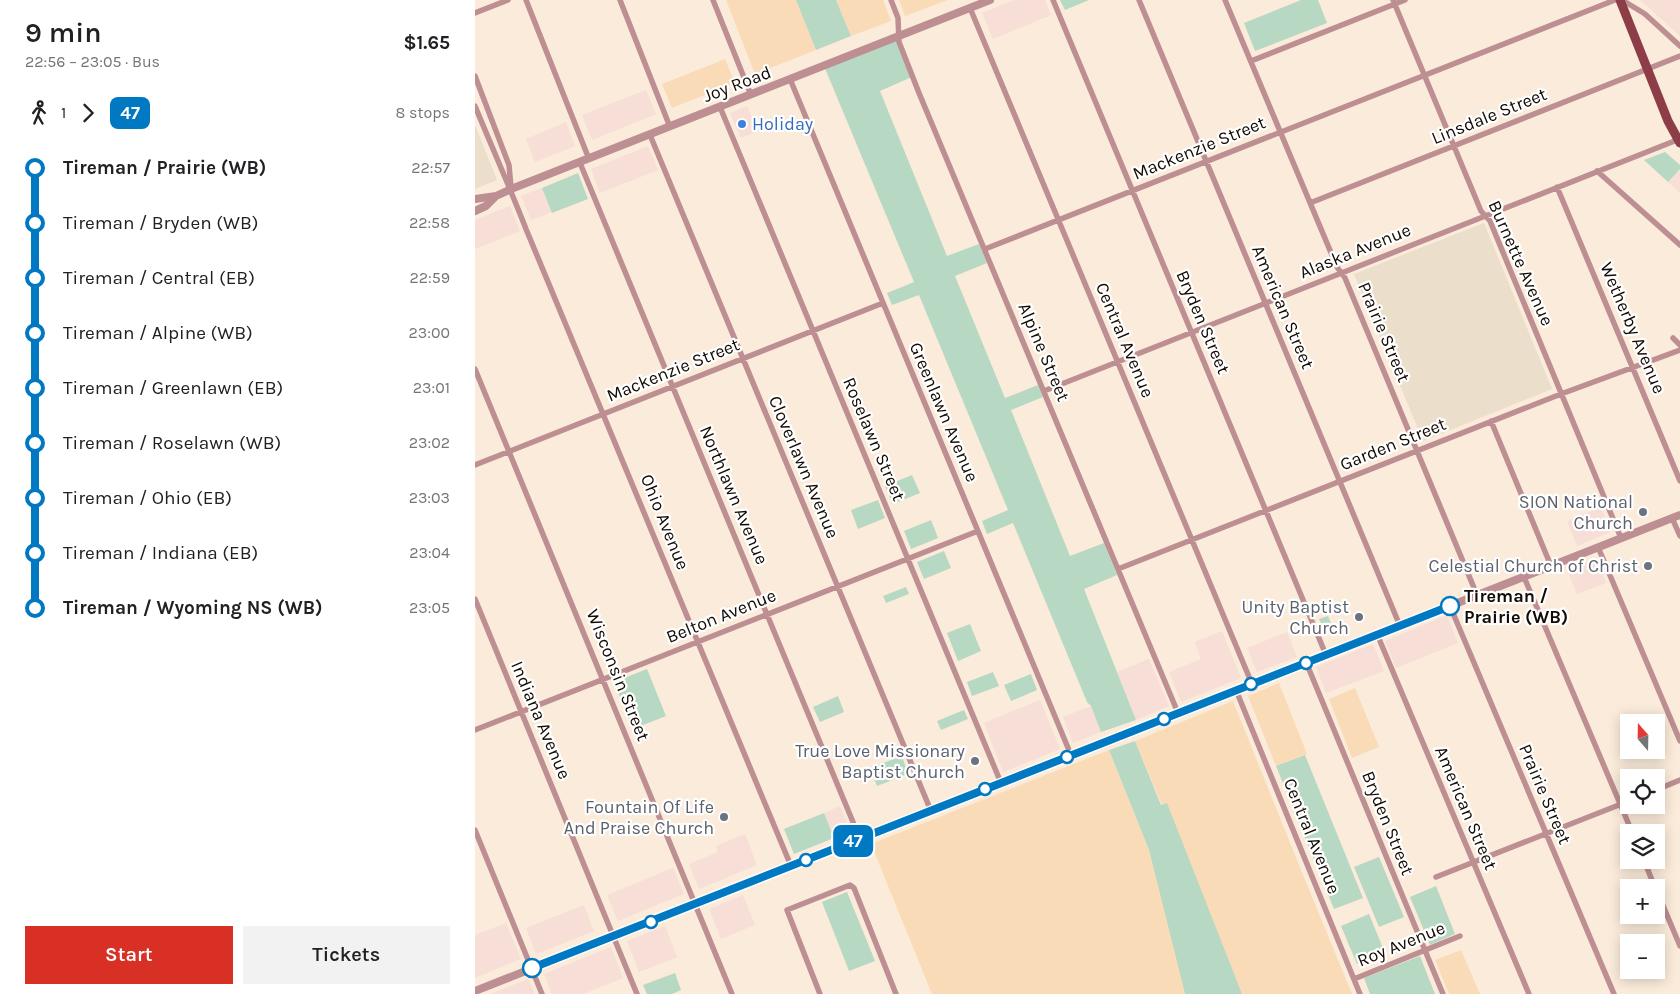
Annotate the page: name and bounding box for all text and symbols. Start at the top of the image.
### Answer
text: 9 min [25,16,102,49]
text: $1.65 [403,32,450,54]
text: 22:56 – 23:05 · Bus [25,52,160,71]
street label: Joy Road [700,61,774,107]
street label: Linsdale Street [1428,83,1550,149]
icon: walk [25,99,53,127]
icon: forward [74,99,102,127]
text: 47 [120,102,140,124]
text: 1 [61,103,66,122]
text: 8 stops [395,103,450,122]
street label: Mackenzie Street [1129,111,1269,185]
place label: Holiday [752,113,814,135]
marker: Holiday [736,118,748,130]
text: Tireman / Prairie (WB) [63,157,266,179]
text: 22:57 [411,158,450,177]
street label: Burnette Avenue [1483,197,1559,329]
text: Tireman / Bryden (WB) [63,212,259,234]
text: 22:58 [409,213,450,232]
street label: Alaska Avenue [1296,219,1414,283]
street label: American Street [1247,242,1319,372]
street label: Wetherby Avenue [1595,259,1671,397]
text: Tireman / Central (EB) [63,267,255,289]
street label: Bryden Street [1171,267,1235,377]
text: 22:59 [409,268,450,287]
street label: Central Avenue [1091,279,1159,401]
street label: Prairie Street [1353,279,1415,386]
street label: Alpine Street [1013,299,1075,405]
text: Tireman / Alpine (WB) [63,322,253,344]
text: 23:00 [409,323,450,342]
street label: Mackenzie Street [603,333,743,407]
street label: Greenlawn Avenue [905,339,983,485]
street label: Roselawn Street [838,374,910,504]
text: Tireman / Greenlawn (EB) [63,377,283,399]
text: 23:01 [413,378,450,397]
street label: Cloverlawn Avenue [764,392,844,542]
street label: Garden Street [1337,413,1449,475]
street label: Northlawn Avenue [695,422,773,568]
text: Tireman / Roselawn (WB) [63,432,281,454]
text: 23:02 [409,433,450,452]
street label: Ohio Avenue [636,471,694,573]
text: Tireman / Ohio (EB) [63,487,232,509]
text: 23:03 [409,488,450,507]
place label: SION National Church [1519,491,1633,534]
marker: SION National Church [1637,506,1649,518]
text: Tireman / Indiana (EB) [63,542,258,564]
text: 23:04 [409,543,450,562]
place label: Celestial Church of Christ [1429,555,1638,577]
marker: Celestial Church of Christ [1642,560,1654,572]
street label: Belton Avenue [663,584,779,648]
place label: Tireman / Prairie (WB) [1464,585,1568,628]
place label: Unity Baptist Church [1242,596,1349,639]
marker: Tireman / Prairie (WB) [1440,596,1460,616]
text: Tireman / Wyoming NS (WB) [63,597,323,619]
text: 23:05 [409,598,450,617]
street label: Wisconsin Street [582,606,655,744]
marker: Unity Baptist Church [1353,611,1365,623]
unlabelled marker [1299,656,1313,670]
street label: Indiana Avenue [506,658,576,782]
unlabelled marker [1244,677,1258,691]
unlabelled marker [1157,712,1171,726]
north arrow [1620,714,1665,759]
map controls [1620,714,1665,979]
place label: True Love Missionary Baptist Church [795,740,966,783]
street label: Prairie Street [1514,741,1576,848]
street label: American Street [1430,743,1502,873]
unlabelled marker [1060,750,1074,764]
marker: True Love Missionary Baptist Church [969,755,981,767]
street label: Bryden Street [1357,768,1419,879]
button: locate [1620,769,1665,814]
street label: Central Avenue [1279,775,1345,897]
unlabelled marker [978,782,992,796]
place label: Fountain Of Life And Praise Church [564,796,714,839]
marker: Fountain Of Life And Praise Church [718,811,730,823]
button: layers [1620,824,1665,869]
line badge: 47 [831,825,875,857]
text: 47 [843,830,863,852]
unlabelled marker [799,853,813,867]
button: + [1620,879,1665,924]
unlabelled marker [644,915,658,929]
street label: Roy Avenue [1354,916,1448,972]
button: Start [25,926,233,984]
button: Tickets [243,926,450,984]
button: − [1620,934,1665,979]
unlabelled marker [522,958,542,978]

